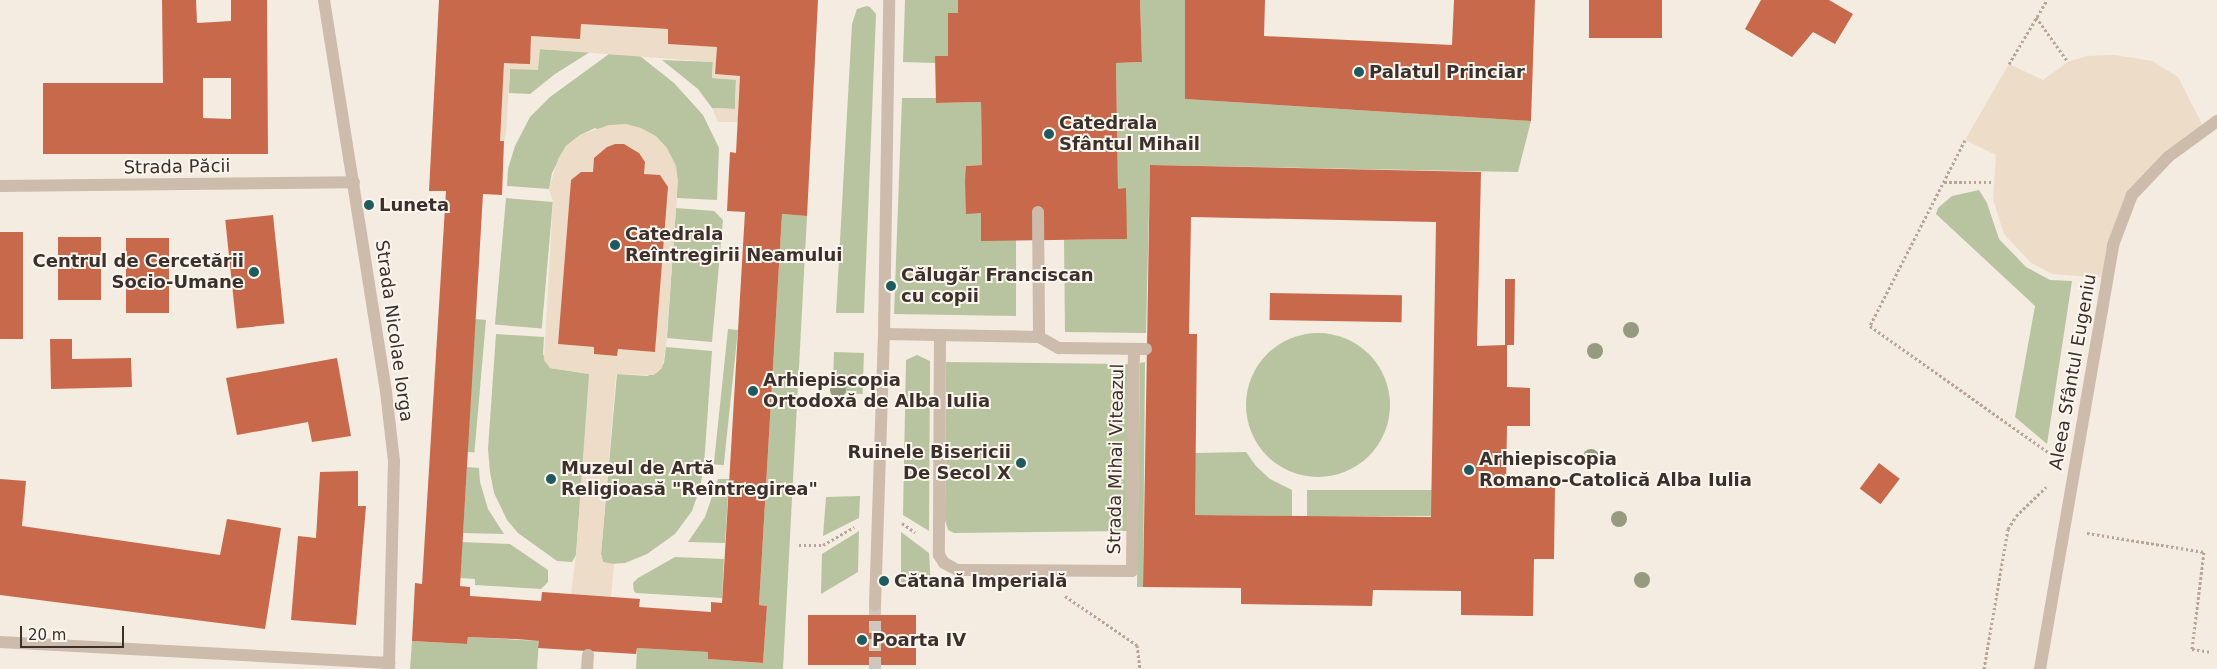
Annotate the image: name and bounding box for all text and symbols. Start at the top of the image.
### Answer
place label: Palatul Princiar [1369,61,1525,83]
marker: Palatul Princiar [1353,66,1365,78]
place label: Catedrala Sfântul Mihail [1059,113,1200,156]
marker: Catedrala Sfântul Mihail [1043,128,1055,140]
street label: Strada Păcii [123,155,231,179]
place label: Luneta [379,194,449,216]
marker: Luneta [363,199,375,211]
place label: Catedrala Reîntregirii Neamului [625,224,842,266]
street label: Strada Nicolae Iorga [371,239,417,423]
marker: Catedrala Reîntregirii Neamului [609,239,621,251]
place label: Centrul de Cercetării Socio-Umane [33,251,244,294]
place label: Călugăr Franciscan cu copii [901,265,1094,308]
marker: Centrul de Cercetării Socio-Umane [248,266,260,278]
street label: Aleea Sfântul Eugeniu [2045,272,2101,472]
marker: Călugăr Franciscan cu copii [885,280,897,292]
street label: Strada Mihai Viteazul [1104,363,1128,555]
place label: Arhiepiscopia Ortodoxă de Alba Iulia [763,370,990,412]
marker: Arhiepiscopia Ortodoxă de Alba Iulia [747,385,759,397]
place label: Ruinele Bisericii De Secol X [848,442,1011,484]
place label: Arhiepiscopia Romano-Catolică Alba Iulia [1479,449,1752,492]
marker: Ruinele Bisericii De Secol X [1015,457,1027,469]
place label: Muzeul de Artă Religioasă "Reîntregirea" [561,458,818,500]
marker: Arhiepiscopia Romano-Catolică Alba Iulia [1463,464,1475,476]
marker: Muzeul de Artă Religioasă "Reîntregirea" [545,473,557,485]
place label: Cătană Imperială [894,570,1067,592]
marker: Cătană Imperială [878,575,890,587]
scale bar [22,616,126,648]
text: 20 m [28,626,66,644]
place label: Poarta IV [872,629,966,651]
marker: Poarta IV [856,634,868,646]

